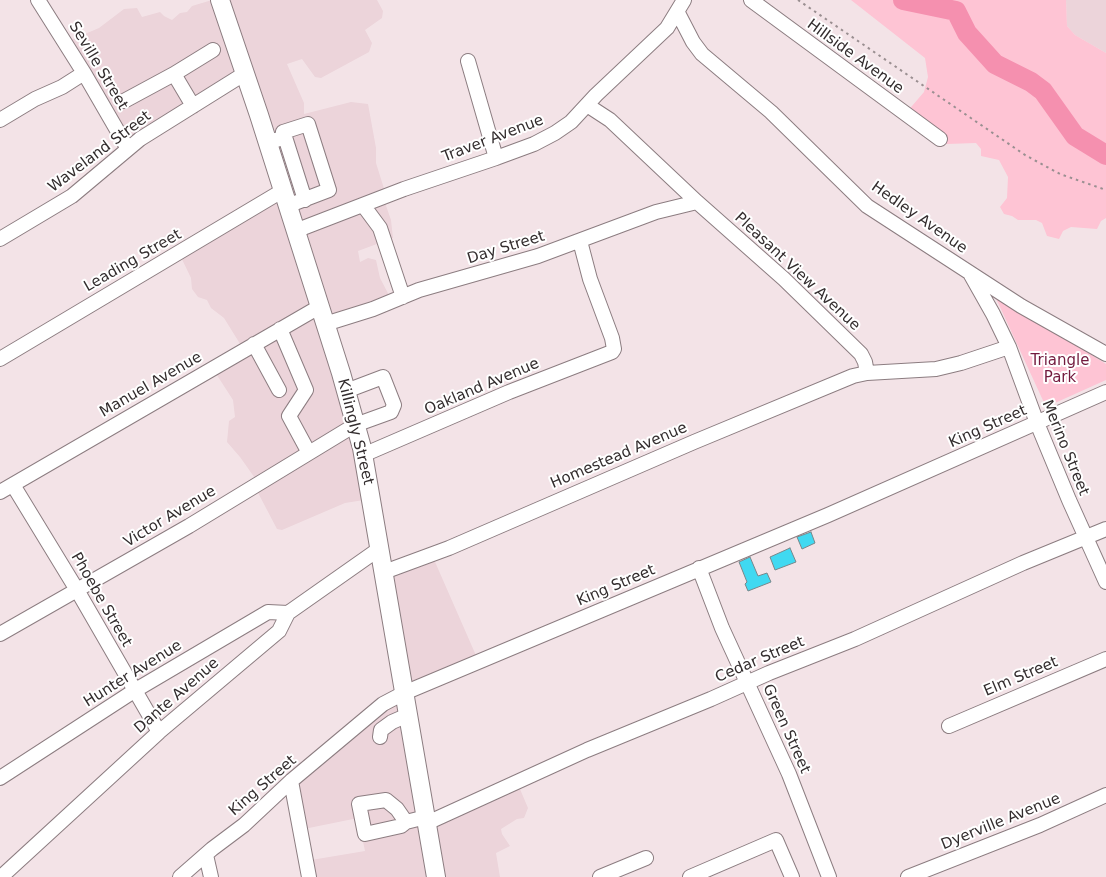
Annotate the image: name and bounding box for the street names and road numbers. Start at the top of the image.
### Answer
street label: Hillside Avenue [803,16,907,98]
street label: Seville Street [65,19,131,113]
street label: Waveland Street [45,108,155,196]
street label: Traver Avenue [440,111,546,167]
street label: Hedley Avenue [868,178,970,258]
street label: Pleasant View Avenue [731,209,863,335]
street label: Leading Street [81,226,185,296]
street label: Day Street [465,228,547,268]
street label: Manuel Avenue [97,348,205,422]
street label: Oakland Avenue [422,355,542,419]
street label: Killingly Street [333,377,377,487]
street label: Merino Street [1038,398,1092,498]
street label: King Street [946,402,1030,452]
street label: Homestead Avenue [548,419,690,493]
street label: Victor Avenue [121,482,219,552]
street label: Phoebe Street [67,550,135,650]
street label: King Street [574,561,658,611]
street label: Cedar Street [713,633,807,687]
street label: Hunter Avenue [81,637,185,711]
street label: Elm Street [981,653,1061,701]
street label: Dante Avenue [131,654,223,738]
street label: Green Street [758,682,814,776]
street label: King Street [226,752,300,820]
street label: Dyerville Avenue [939,790,1063,854]

